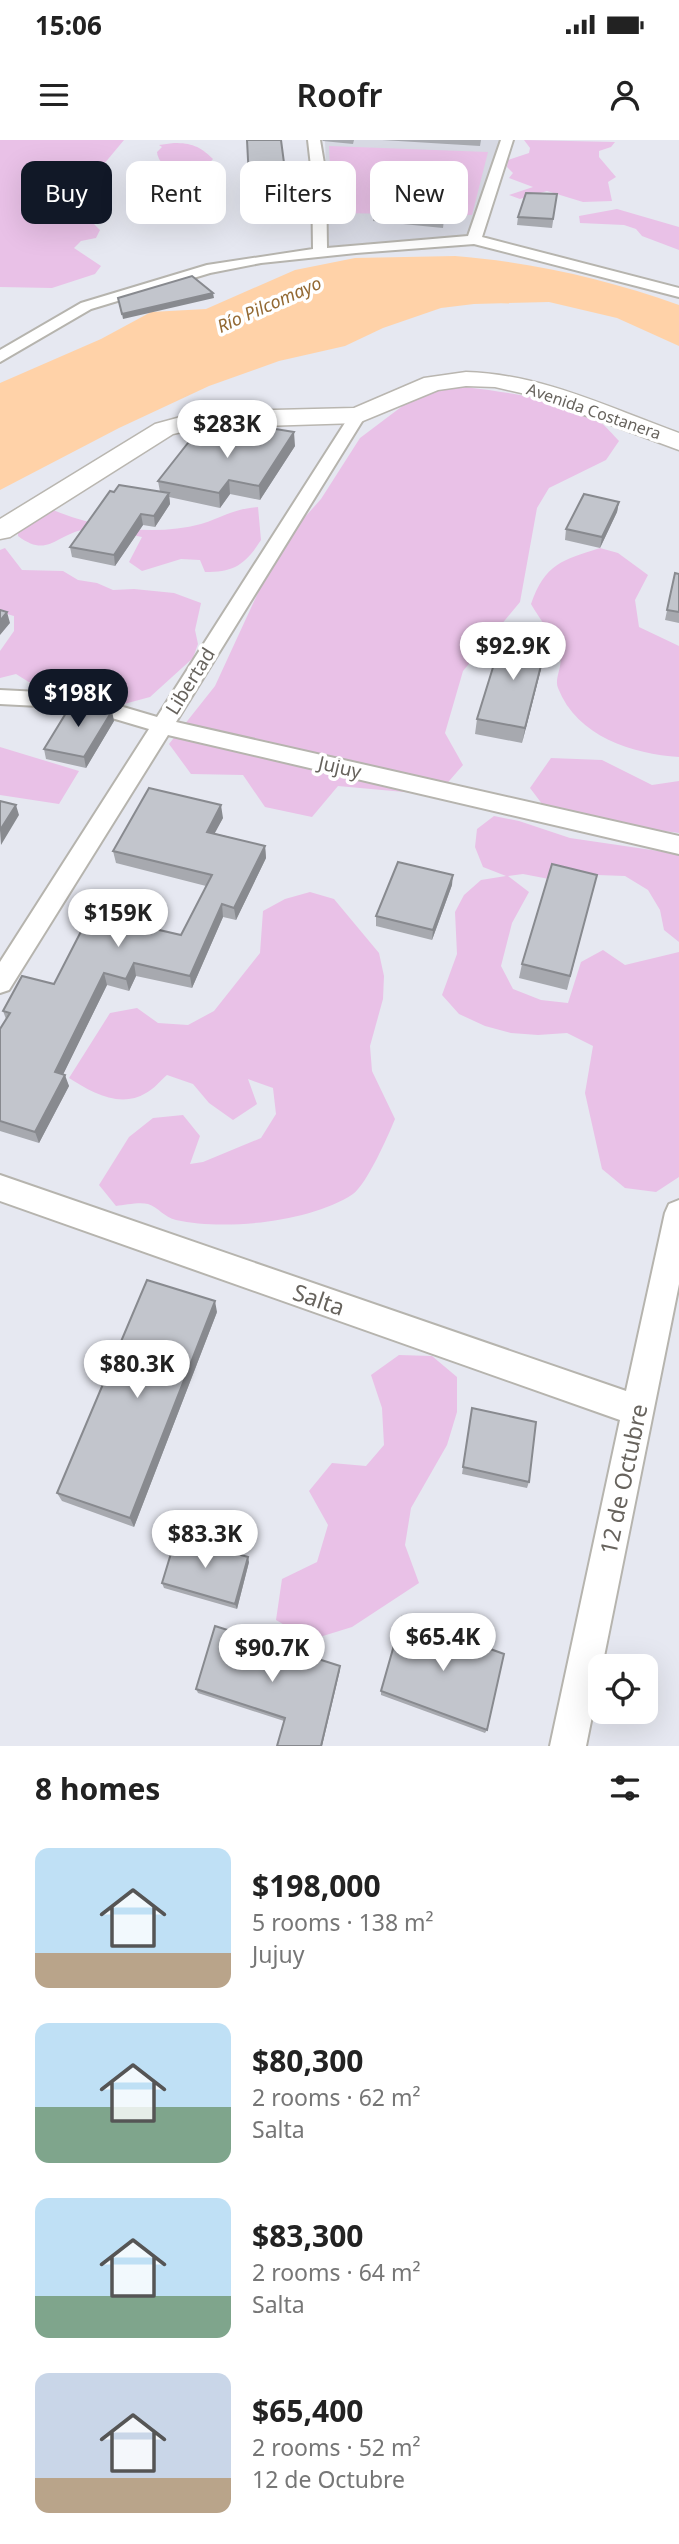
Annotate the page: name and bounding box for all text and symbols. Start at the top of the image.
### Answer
text: 15:06 [35,7,102,43]
text: Roofr [297,73,382,116]
icon: menu [35,76,73,114]
icon: person [606,76,644,114]
chip: Buy [21,161,112,224]
chip: Rent [126,161,226,224]
chip: Filters [240,161,356,224]
chip: New [370,161,468,224]
water label: Río Pilcomayo [213,270,325,338]
street label: Avenida Costanera [524,378,664,444]
pin: $283K [178,400,276,460]
text: $283K [193,407,261,439]
pin: $92.9K [456,622,570,682]
text: $92.9K [476,629,550,661]
street label: Libertad [159,643,221,719]
pin: $198K [29,670,127,729]
text: $198K [44,676,112,708]
street label: Jujuy [314,749,364,785]
pin: $159K [69,890,167,949]
text: $159K [84,896,152,928]
street label: Salta [289,1275,349,1323]
pin: $80.3K [80,1340,194,1400]
text: $80.3K [100,1347,174,1379]
street label: 12 de Octubre [591,1401,655,1557]
pin: $83.3K [148,1510,262,1570]
text: $83.3K [168,1517,242,1549]
pin: $65.4K [386,1614,500,1673]
text: $65.4K [406,1620,480,1652]
pin: $90.7K [215,1624,329,1684]
text: $90.7K [235,1631,309,1663]
map controls [588,1654,658,1724]
button: locate [588,1654,658,1724]
text: 8 homes [35,1768,160,1809]
icon: filters [606,1769,644,1807]
text: $198,000 [252,1865,381,1906]
icon: home [91,1876,175,1960]
text: 5 rooms · 138 m² [252,1906,434,1938]
text: Jujuy [252,1938,304,1970]
text: $80,300 [252,2040,364,2081]
icon: home [91,2051,175,2135]
text: 2 rooms · 62 m² [252,2081,421,2113]
text: Salta [252,2113,305,2145]
text: $83,300 [252,2215,364,2256]
icon: home [91,2226,175,2310]
text: 2 rooms · 64 m² [252,2256,421,2288]
text: Salta [252,2288,305,2320]
text: $65,400 [252,2390,364,2431]
icon: home [91,2401,175,2485]
text: 2 rooms · 52 m² [252,2431,421,2463]
text: 12 de Octubre [252,2463,405,2495]

